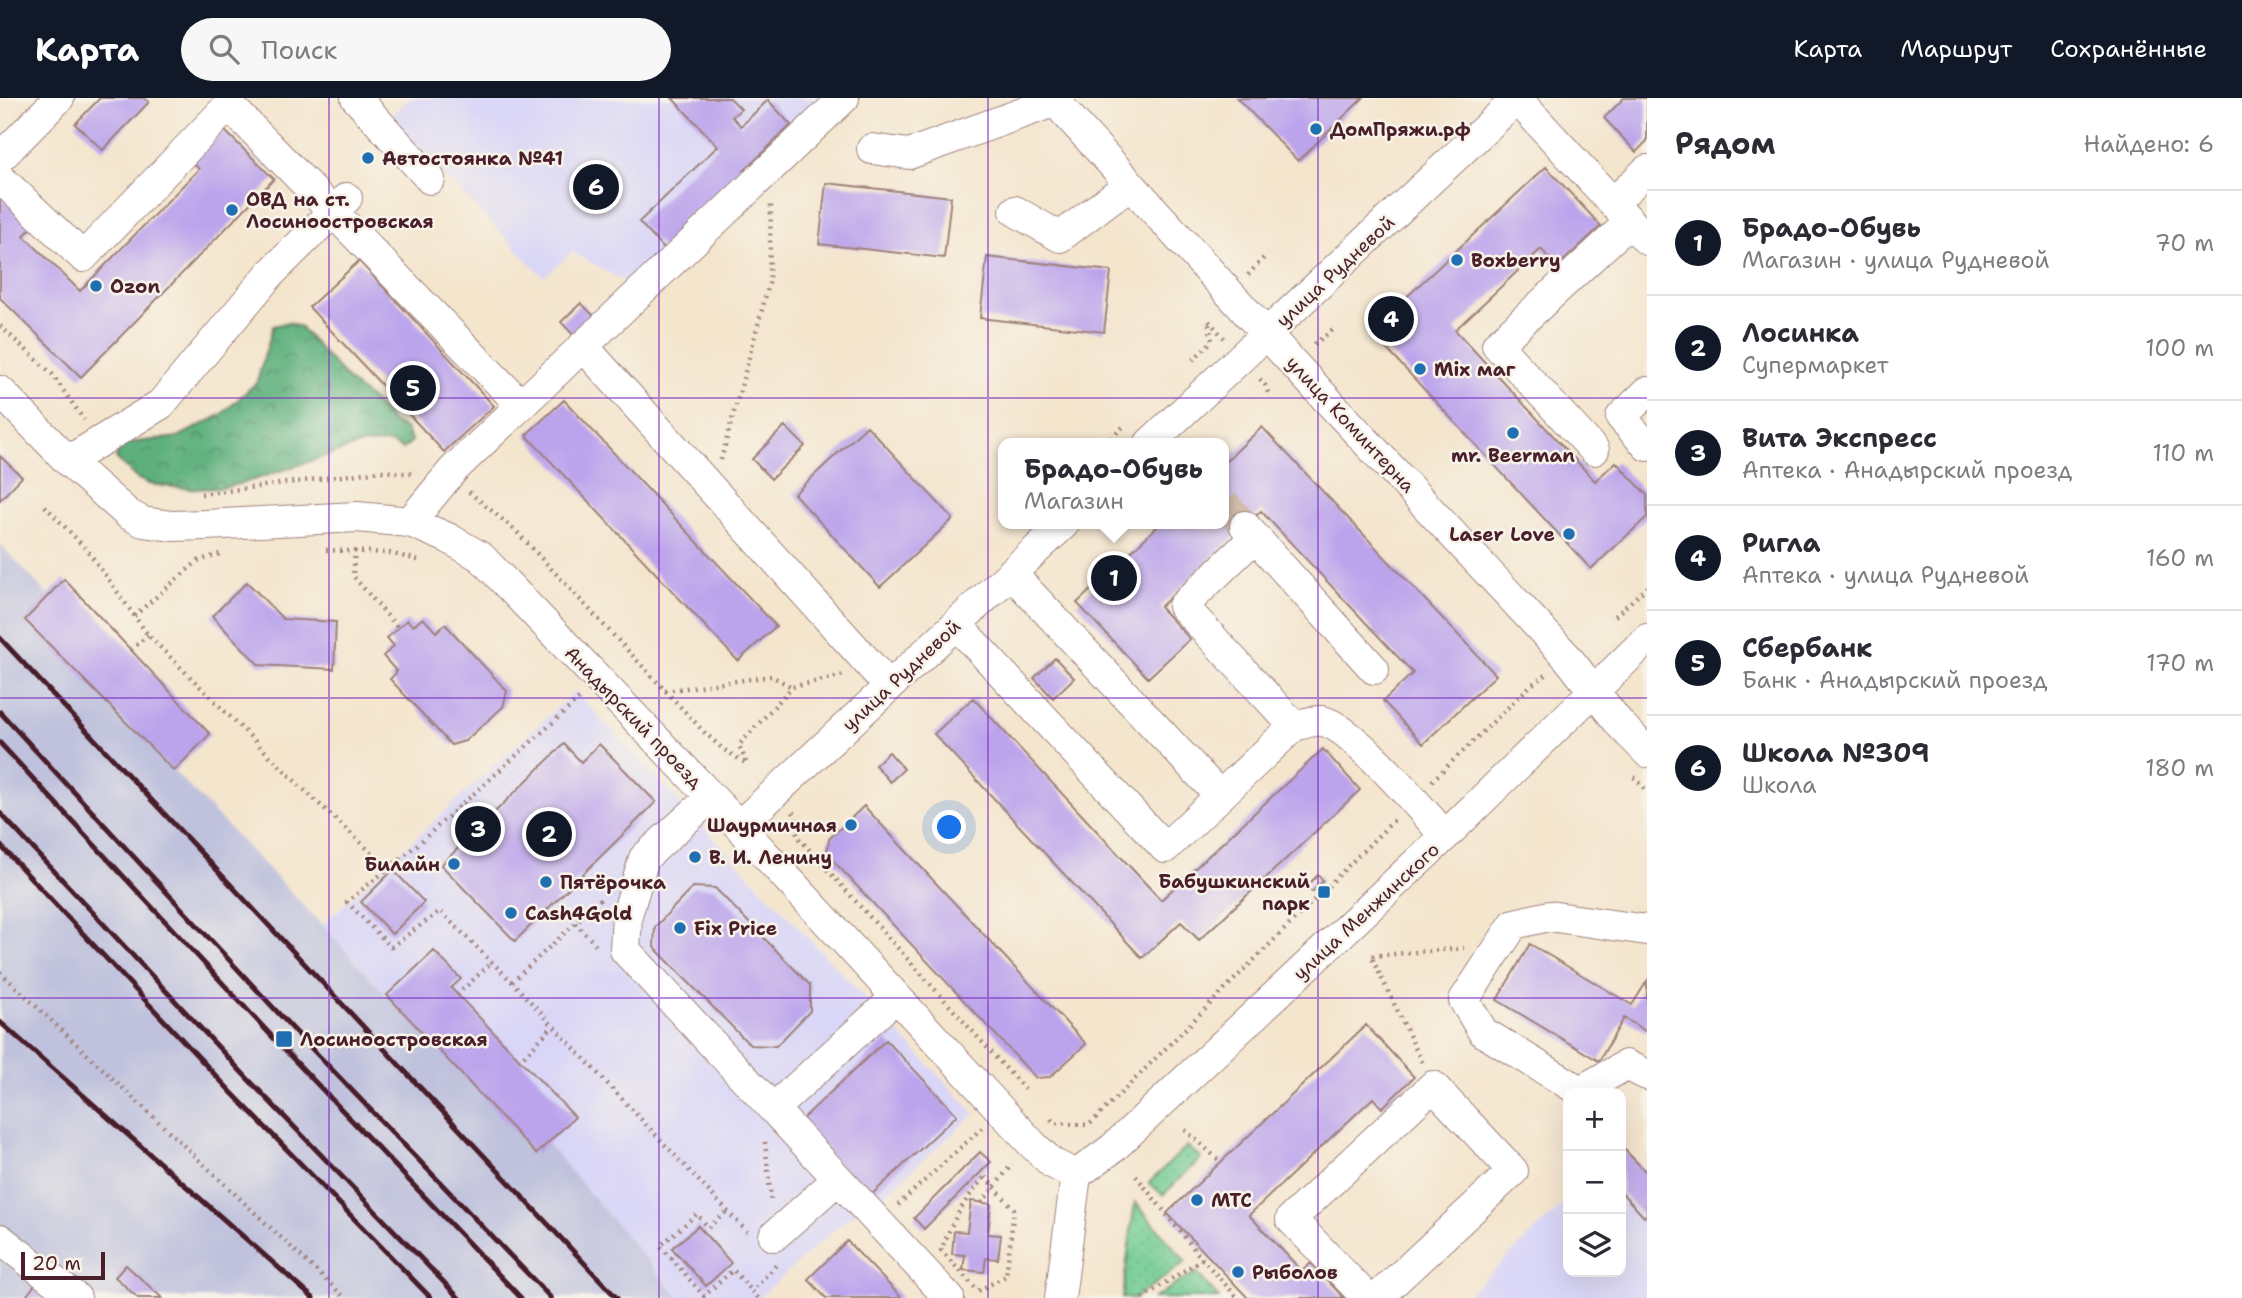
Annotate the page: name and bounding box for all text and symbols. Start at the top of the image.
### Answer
search box [181,18,671,81]
text: Карта [35,27,139,72]
icon: search [205,30,243,68]
text: Поиск [261,32,337,67]
text: Карта [1794,33,1862,65]
text: Маршрут [1900,33,2012,65]
text: Сохранённые [2050,33,2207,65]
place label: ДомПряжи.рф [1330,117,1471,142]
marker: ДомПряжи.рф [1308,121,1324,137]
text: Рядом [1675,123,1775,164]
text: Найдено: 6 [2084,129,2214,159]
place label: Автостоянка №41 [382,146,563,171]
marker: Автостоянка №41 [360,150,376,166]
pin: 6 [573,161,619,213]
place label: ОВД на ст. Лосиноостровская [246,187,434,234]
marker: ОВД на ст. Лосиноостровская [224,202,240,218]
street label: улица Рудневой [1271,210,1400,333]
text: Брадо-Обувь [1742,210,1921,245]
text: 1 [1693,228,1703,258]
text: 70 m [2155,228,2214,258]
text: Магазин · улица Рудневой [1742,245,2049,275]
place label: Boxberry [1471,248,1561,273]
marker: Boxberry [1449,252,1465,268]
place label: Ozon [110,274,160,299]
marker: Ozon [88,278,104,294]
pin: 4 [1368,293,1414,345]
text: Лосинка [1742,315,1859,350]
text: 2 [1690,333,1706,363]
text: 100 m [2145,333,2214,363]
text: Супермаркет [1742,350,1889,380]
street label: улица Коминтерна [1281,351,1421,498]
place label: Mix маг [1434,357,1516,382]
marker: Mix маг [1412,361,1428,377]
pin: 5 [390,362,436,414]
text: Вита Экспресс [1742,420,1937,455]
marker: mr. Beerman [1505,425,1521,441]
popup [998,438,1229,529]
text: 3 [1690,438,1706,468]
text: 110 m [2152,438,2214,468]
place label: mr. Beerman [1451,443,1575,468]
text: Брадо-Обувь [1024,451,1203,486]
text: Аптека · Анадырский проезд [1742,455,2072,485]
text: Магазин [1024,486,1124,516]
place label: Laser Love [1449,522,1555,547]
text: Ригла [1742,525,1820,560]
marker: Laser Love [1561,526,1577,542]
text: 4 [1690,543,1706,573]
text: 160 m [2146,543,2214,573]
pin: 1 [1091,552,1137,604]
text: Аптека · улица Рудневой [1742,560,2029,590]
street label: улица Рудневой [837,614,966,737]
text: Сбербанк [1742,630,1872,665]
street label: Анадырский проезд [559,641,708,794]
text: 5 [1691,648,1705,678]
text: 170 m [2146,648,2214,678]
text: Банк · Анадырский проезд [1742,665,2048,695]
text: Школа №309 [1742,735,1929,770]
text: 6 [1690,753,1706,783]
text: 180 m [2145,753,2214,783]
text: Школа [1742,770,1817,800]
pin: 3 [455,803,501,855]
pin: 2 [526,808,572,860]
your location [932,810,966,844]
place label: Шаурмичная [707,813,837,838]
marker: Шаурмичная [843,817,859,833]
street label: улица Менжинского [1288,837,1445,986]
place label: В. И. Ленину [709,845,832,870]
marker: В. И. Ленину [687,849,703,865]
place label: Билайн [364,852,440,877]
marker: Билайн [446,856,462,872]
place label: Бабушкинский парк [1159,869,1310,916]
place label: Пятёрочка [560,870,666,895]
marker: Пятёрочка [538,874,554,890]
marker: Бабушкинский парк [1316,884,1332,900]
place label: Cash4Gold [525,901,632,926]
marker: Cash4Gold [503,905,519,921]
place label: Fix Price [694,916,777,941]
marker: Fix Price [672,920,688,936]
place label: Лосиноостровская [300,1027,488,1052]
marker: Лосиноостровская [274,1029,294,1049]
map controls [1563,1088,1626,1277]
button: + [1563,1088,1626,1151]
button: − [1563,1151,1626,1214]
place label: МТС [1211,1188,1252,1213]
marker: МТС [1189,1192,1205,1208]
button: layers [1563,1214,1626,1277]
scale bar [21,1249,105,1281]
text: 20 m [32,1251,81,1276]
place label: Рыболов [1252,1260,1338,1285]
marker: Рыболов [1230,1264,1246,1280]

